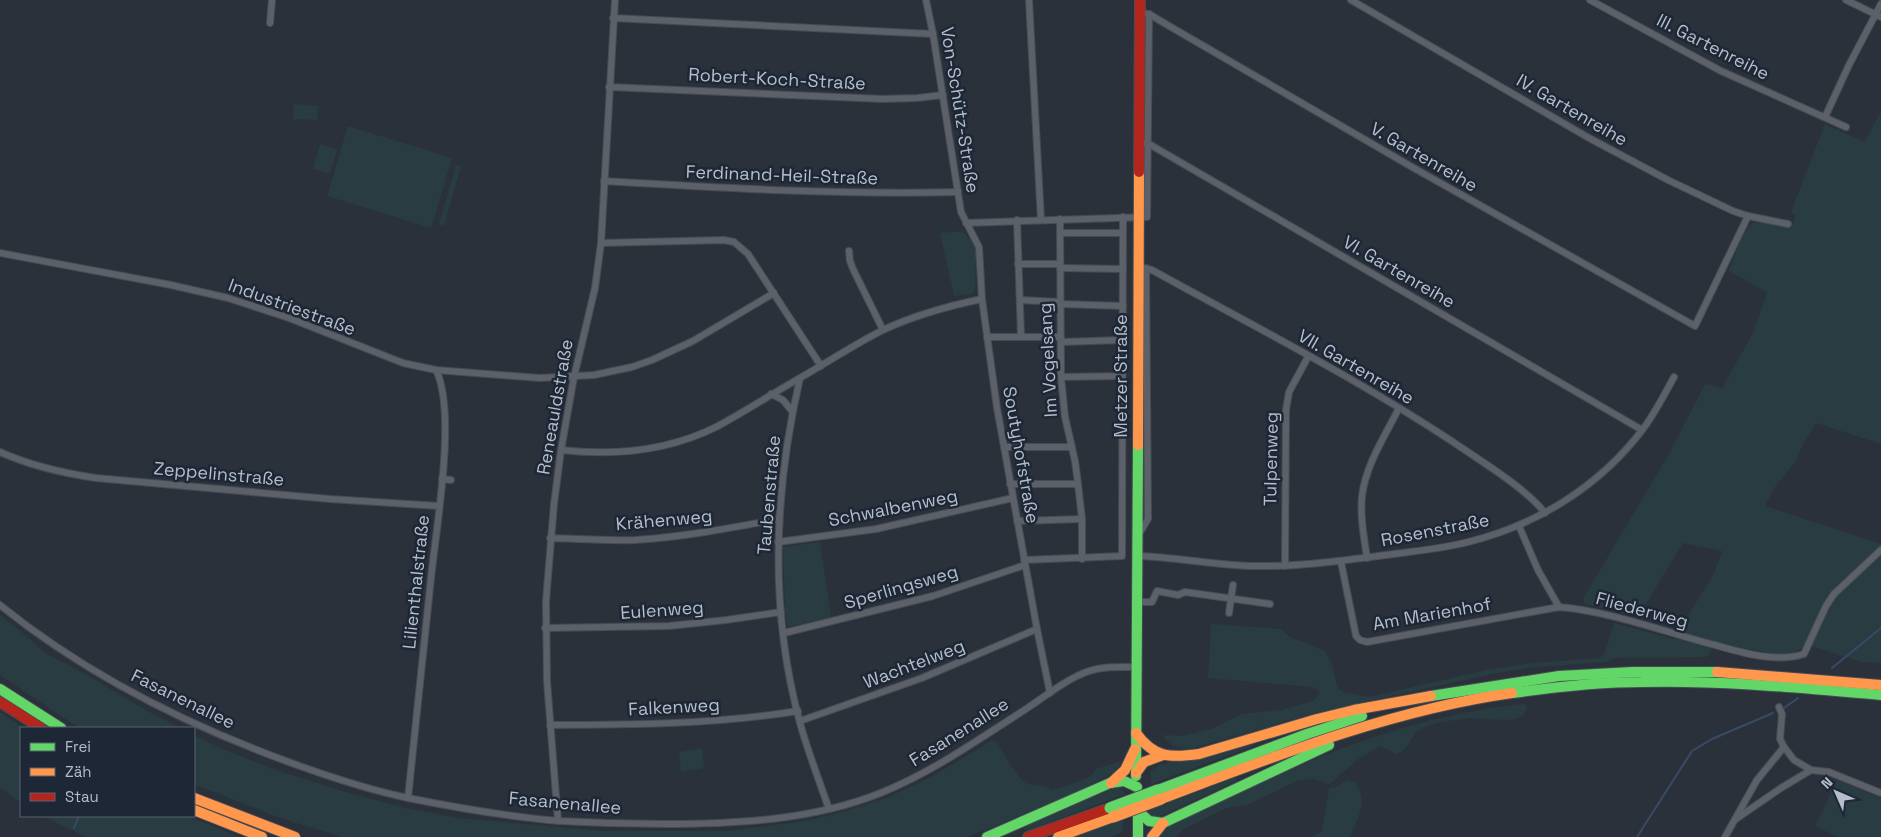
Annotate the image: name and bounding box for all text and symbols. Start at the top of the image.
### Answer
street label: III. Gartenreihe [1653,8,1774,85]
street label: Von-Schütz-Straße [936,25,985,195]
street label: Robert-Koch-Straße [688,62,866,95]
street label: IV. Gartenreihe [1513,68,1632,151]
street label: V. Gartenreihe [1366,117,1482,197]
street label: Ferdinand-Heil-Straße [685,160,879,189]
street label: VI. Gartenreihe [1339,230,1460,313]
street label: Industriestraße [225,273,359,340]
street label: Im Vogelsang [1033,302,1062,418]
street label: Metzer Straße [1109,314,1132,438]
street label: VII. Gartenreihe [1294,324,1418,409]
street label: Reneauldstraße [531,337,578,476]
street label: Soutyhofstraße [998,385,1045,525]
street label: Tulpenweg [1258,412,1283,506]
street label: Taubenstraße [752,434,785,556]
street label: Zeppelinstraße [153,456,285,491]
street label: Schwalbenweg [826,484,960,531]
street label: Krähenweg [615,504,713,535]
street label: Rosenstraße [1379,508,1491,551]
street label: Lilienthalstraße [397,514,434,650]
street label: Sperlingsweg [841,559,960,614]
street label: Fliederweg [1593,586,1691,633]
street label: Am Marienhof [1371,592,1493,635]
street label: Eulenweg [619,595,704,624]
street label: Wachtelweg [860,634,968,693]
street label: Fasanenallee [127,663,239,734]
street label: Fasanenallee [905,692,1013,771]
street label: Falkenweg [628,693,720,720]
legend [20,727,195,817]
text: Frei [65,737,91,756]
text: Zäh [65,762,91,781]
north arrow [1811,767,1861,817]
text: N [1817,773,1836,792]
street label: Fasanenallee [508,786,622,819]
text: Stau [65,787,99,806]

